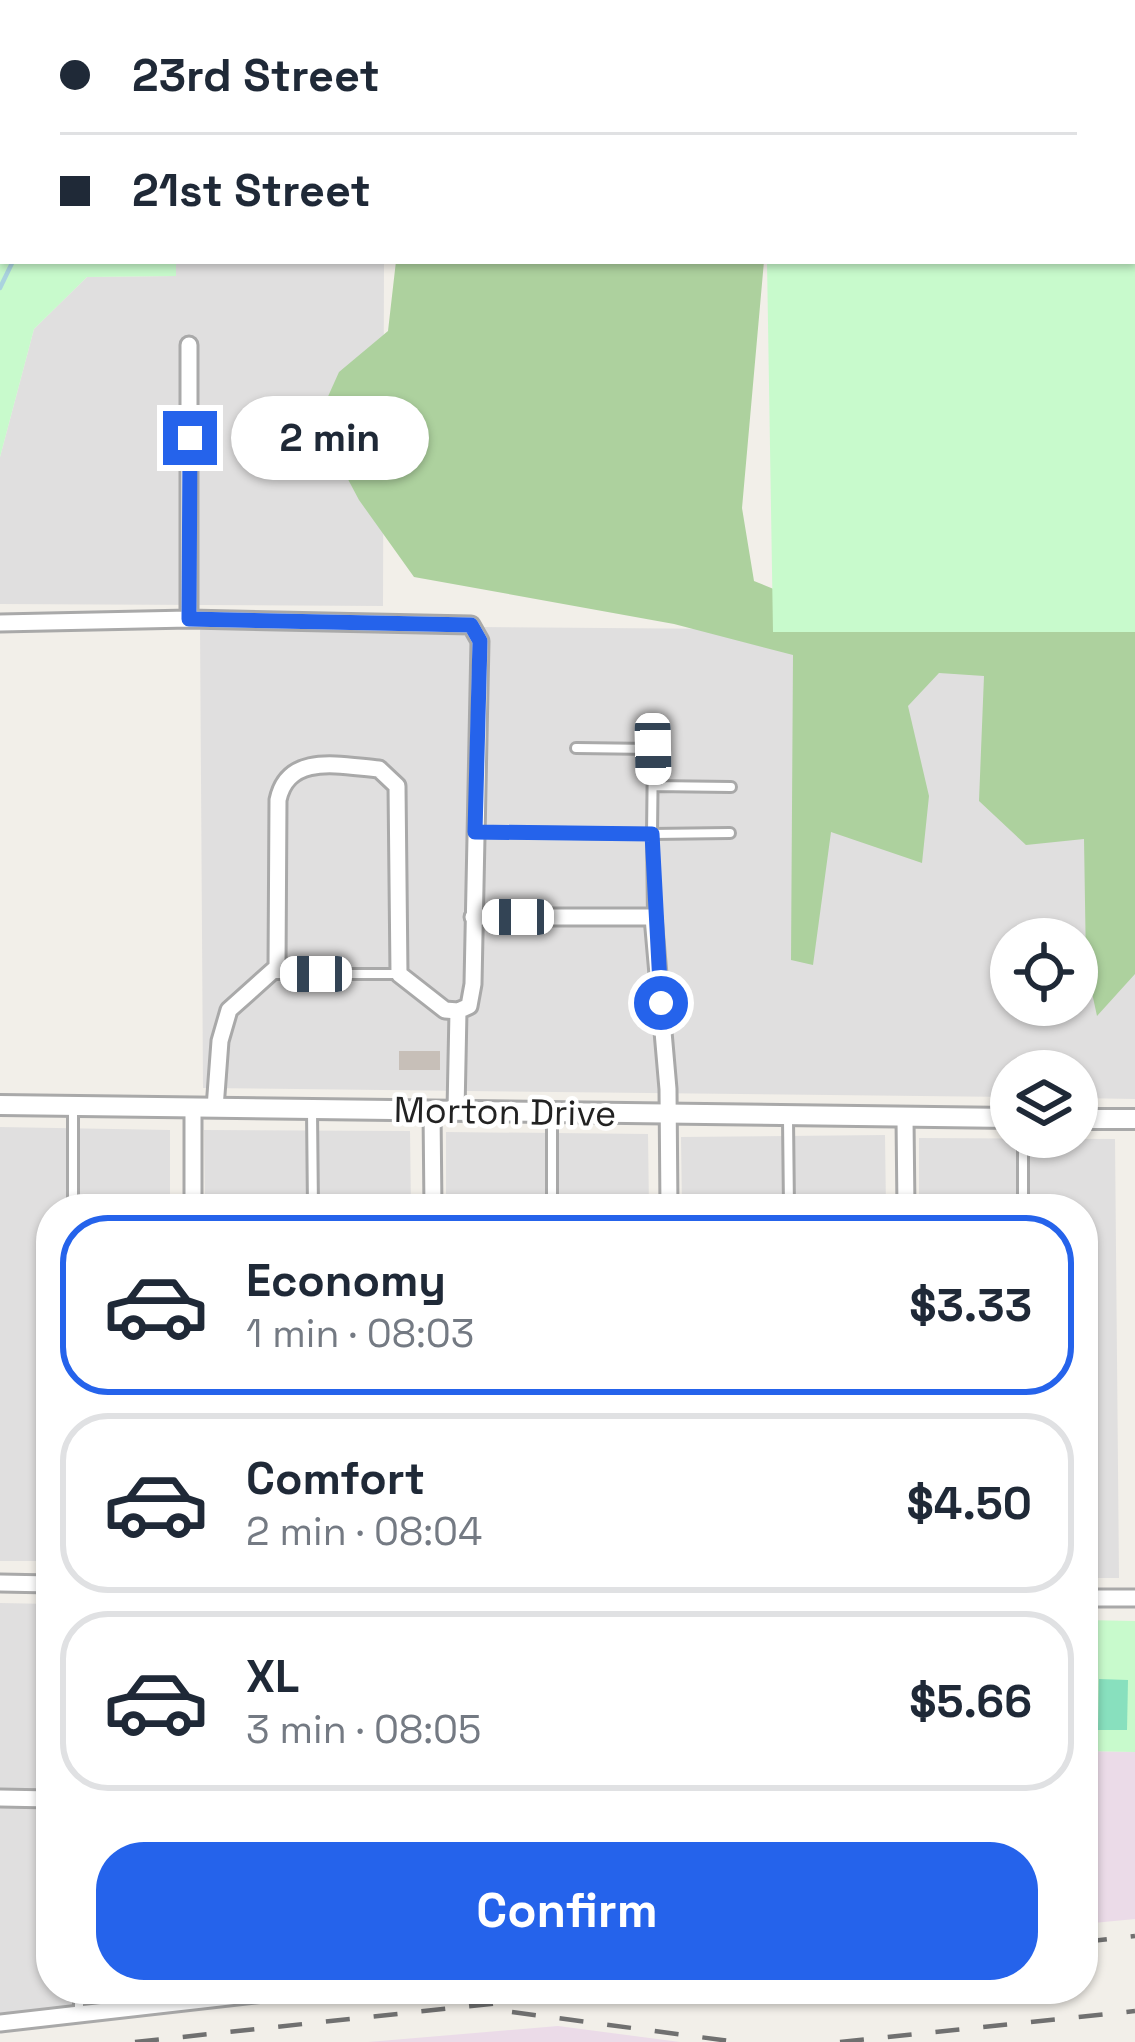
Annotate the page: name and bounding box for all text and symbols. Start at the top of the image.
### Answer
text: 23rd Street [132,47,380,104]
text: 21st Street [132,162,371,219]
callout: 2 min [232,396,430,480]
route end [163,411,217,465]
text: 2 min [280,413,380,462]
car [634,713,672,785]
car [482,899,554,935]
map controls [990,918,1098,1158]
button: locate [990,918,1098,1026]
car [280,956,352,992]
route start [634,976,688,1030]
button: layers [990,1050,1098,1158]
street label: Morton Drive [393,1087,617,1137]
icon: car [102,1251,210,1359]
text: Economy [246,1252,446,1309]
text: $3.33 [909,1277,1032,1334]
text: 1 min · 08:03 [246,1309,474,1358]
icon: car [102,1449,210,1557]
text: Comfort [246,1450,425,1507]
text: $4.50 [907,1475,1032,1532]
text: 2 min · 08:04 [246,1507,482,1556]
icon: car [102,1647,210,1755]
text: XL [246,1648,299,1705]
text: $5.66 [909,1673,1032,1730]
text: 3 min · 08:05 [246,1705,481,1754]
button: Confirm [96,1842,1038,1980]

